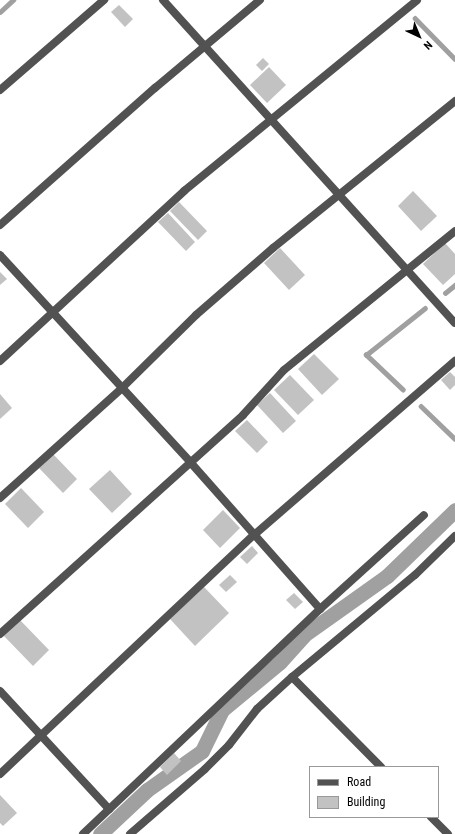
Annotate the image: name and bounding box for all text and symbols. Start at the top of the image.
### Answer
north arrow [399,16,439,56]
text: N [421,38,435,52]
legend [309,766,439,818]
text: Road [347,775,371,789]
text: Building [347,795,385,809]

